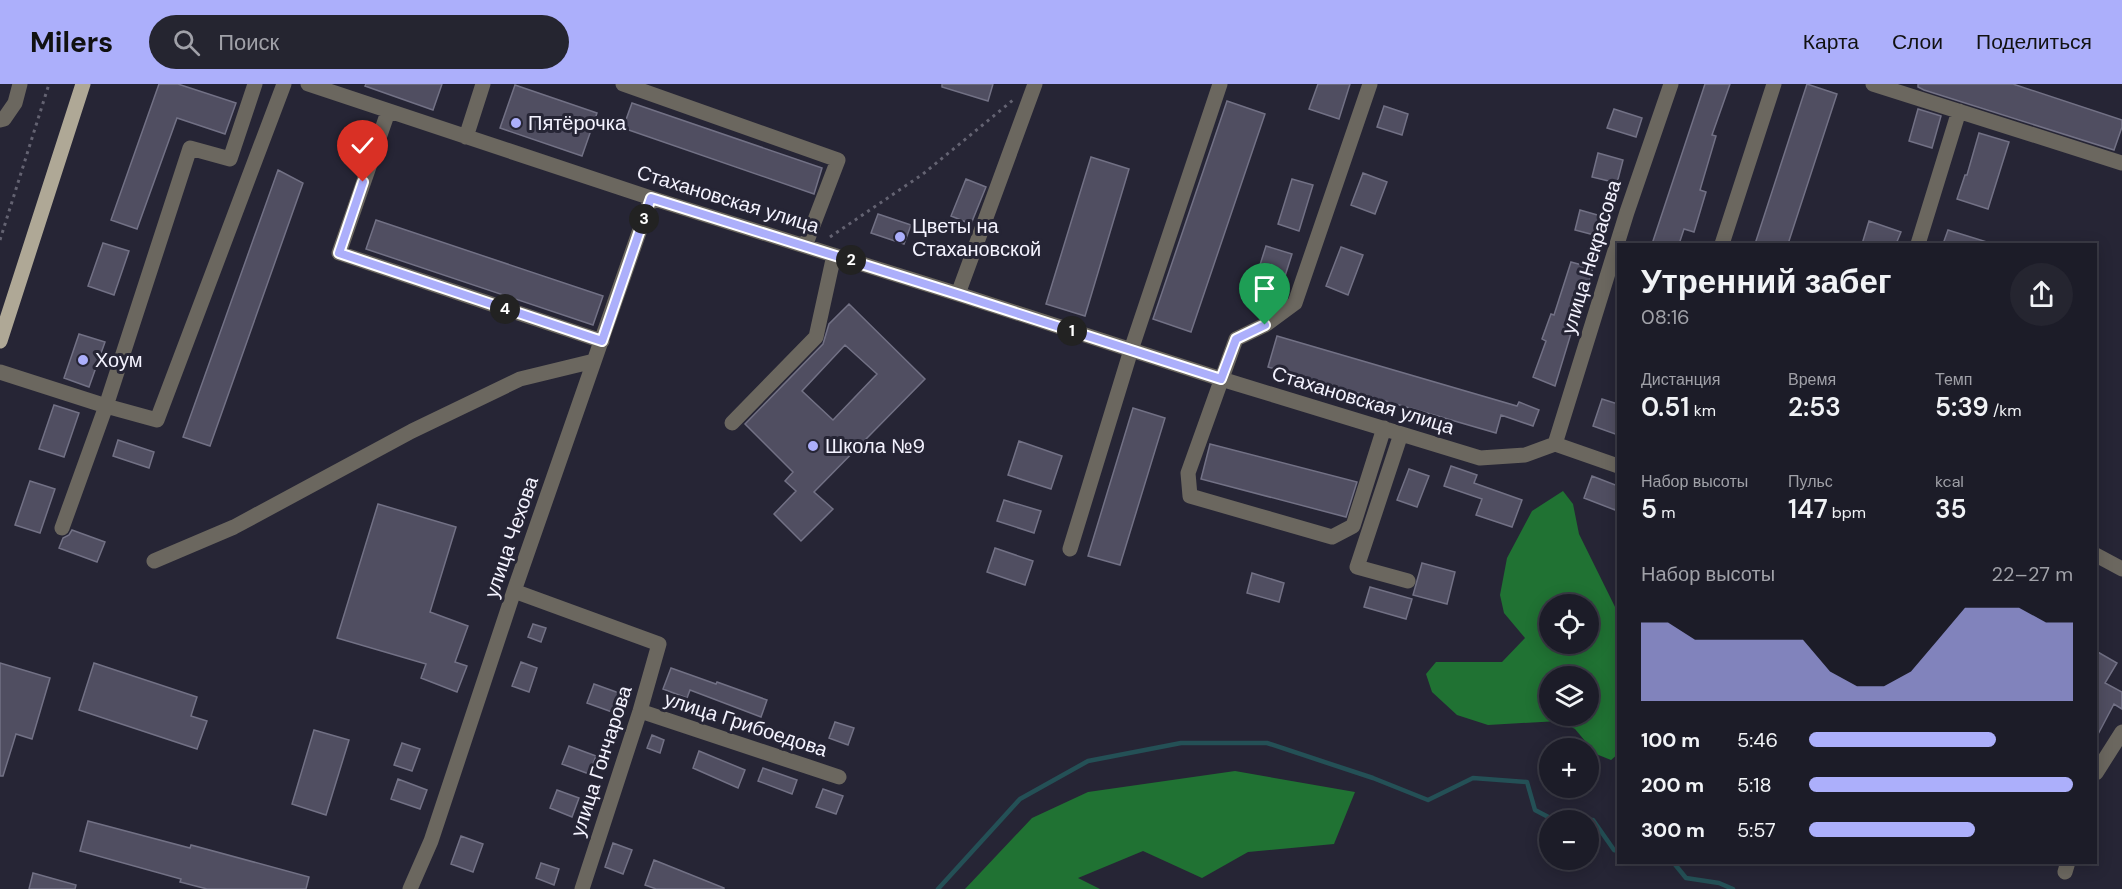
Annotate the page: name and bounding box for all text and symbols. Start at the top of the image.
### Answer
search box [149,15,569,69]
text: Milers [30,24,113,61]
icon: search [170,26,203,59]
text: Поиск [218,28,279,57]
text: Карта [1803,28,1859,56]
text: Слои [1892,28,1943,56]
text: Поделиться [1976,28,2092,56]
place label: Пятёрочка [528,110,627,136]
marker: Пятёрочка [509,116,523,130]
pin [337,120,388,182]
icon: check [346,129,379,162]
street label: Стахановская улица [634,159,823,239]
street label: улица Некрасова [1555,176,1627,337]
pin: 3 [629,204,659,234]
text: 3 [639,208,649,229]
place label: Цветы на Стахановской [912,213,1041,262]
marker: Цветы на Стахановской [893,230,907,244]
pin: 2 [836,245,866,275]
text: 2 [846,249,856,270]
text: Утренний забег [1641,260,1892,303]
pin [1239,263,1290,325]
button: share [2010,263,2073,326]
icon: arrive [1248,272,1281,305]
pin: 4 [490,294,520,324]
text: 4 [500,298,510,319]
text: 08:16 [1641,304,1690,330]
pin: 1 [1057,316,1087,346]
text: 1 [1069,320,1075,341]
place label: Хоум [95,347,143,373]
marker: Хоум [76,353,90,367]
street label: Стахановская улица [1269,360,1458,440]
text: Дистанция [1641,369,1720,390]
text: Время [1788,369,1836,390]
text: Темп [1935,369,1972,390]
text: 0.51 [1641,390,1689,424]
text: 2:53 [1788,390,1841,424]
text: 5:39 [1935,390,1989,424]
text: km [1689,400,1716,421]
text: /km [1989,400,2022,421]
place label: Школа №9 [825,433,925,459]
marker: Школа №9 [806,439,820,453]
text: Набор высоты [1641,471,1748,492]
text: Пульс [1788,471,1833,492]
text: kcal [1935,471,1964,492]
street label: улица Чехова [478,472,544,601]
text: 5 [1641,492,1657,526]
text: 147 [1788,492,1828,526]
text: 35 [1935,492,1967,526]
text: m [1657,502,1676,523]
text: bpm [1828,502,1866,523]
text: Набор высоты [1641,561,1775,587]
text: 22–27 m [1992,561,2073,587]
map controls [1539,594,1599,870]
button: locate [1539,594,1599,654]
button: layers [1539,666,1599,726]
street label: улица Гончарова [564,681,638,840]
street label: улица Грибоедова [661,685,832,763]
text: 100 m [1641,727,1700,753]
text: 5:46 [1737,727,1778,753]
button: + [1539,738,1599,798]
text: 200 m [1641,772,1704,798]
text: 5:18 [1737,772,1772,798]
button: − [1539,810,1599,870]
text: 300 m [1641,817,1705,843]
text: 5:57 [1737,817,1776,843]

